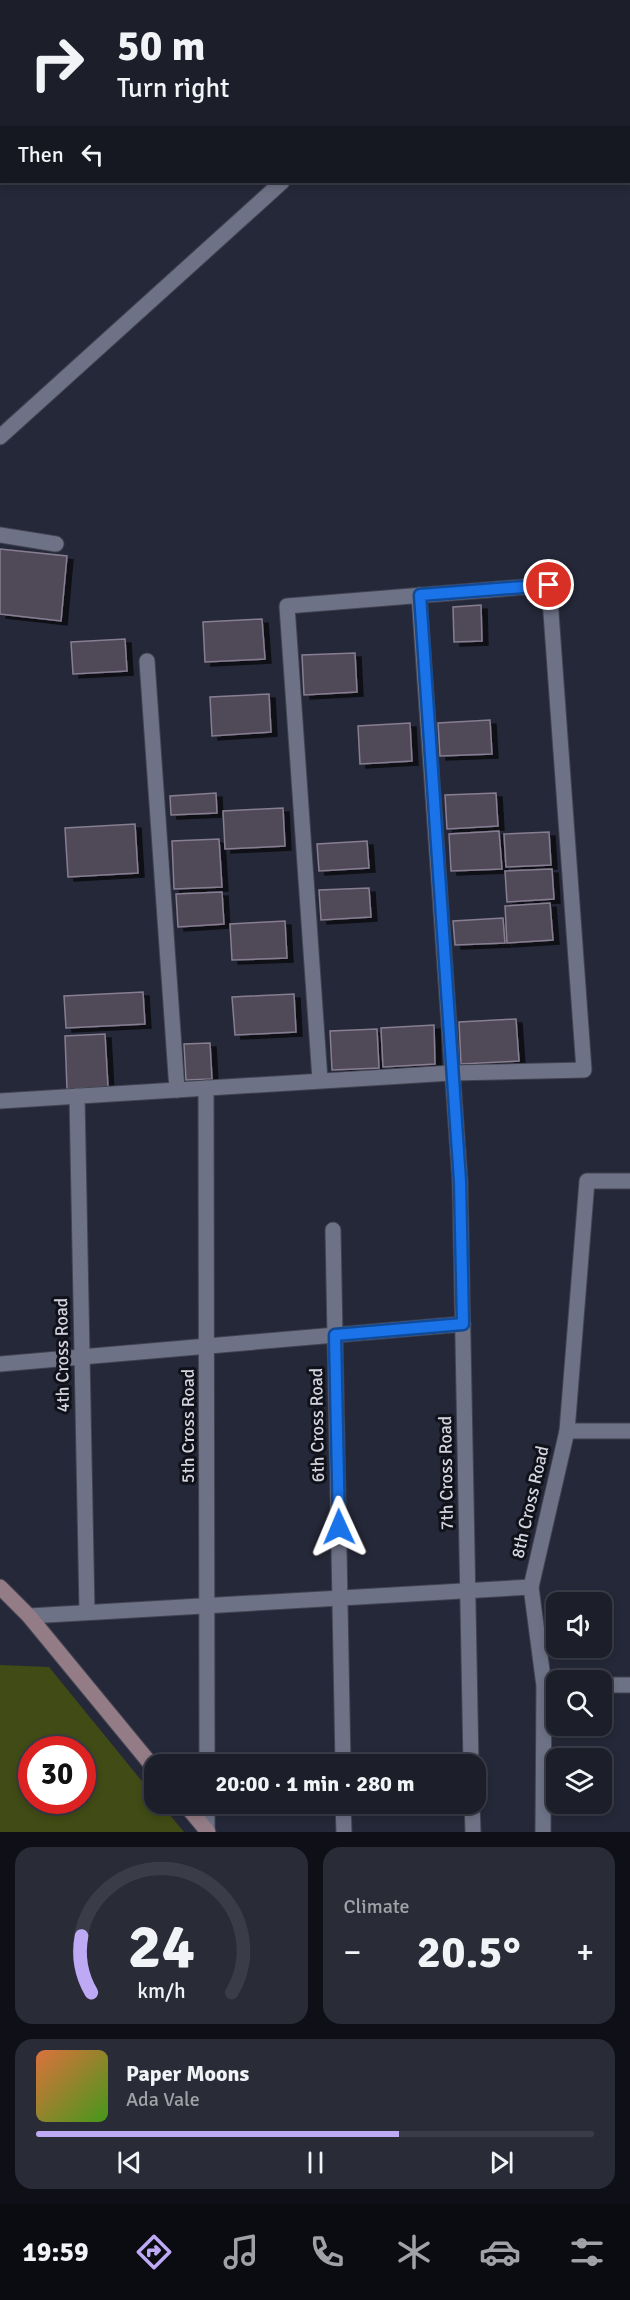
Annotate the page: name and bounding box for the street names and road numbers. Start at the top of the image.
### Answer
street label: 4th Cross Road [50,1298,74,1412]
street label: 6th Cross Road [305,1368,329,1482]
street label: 5th Cross Road [177,1369,199,1483]
street label: 7th Cross Road [434,1416,458,1530]
street label: 8th Cross Road [506,1444,554,1560]

